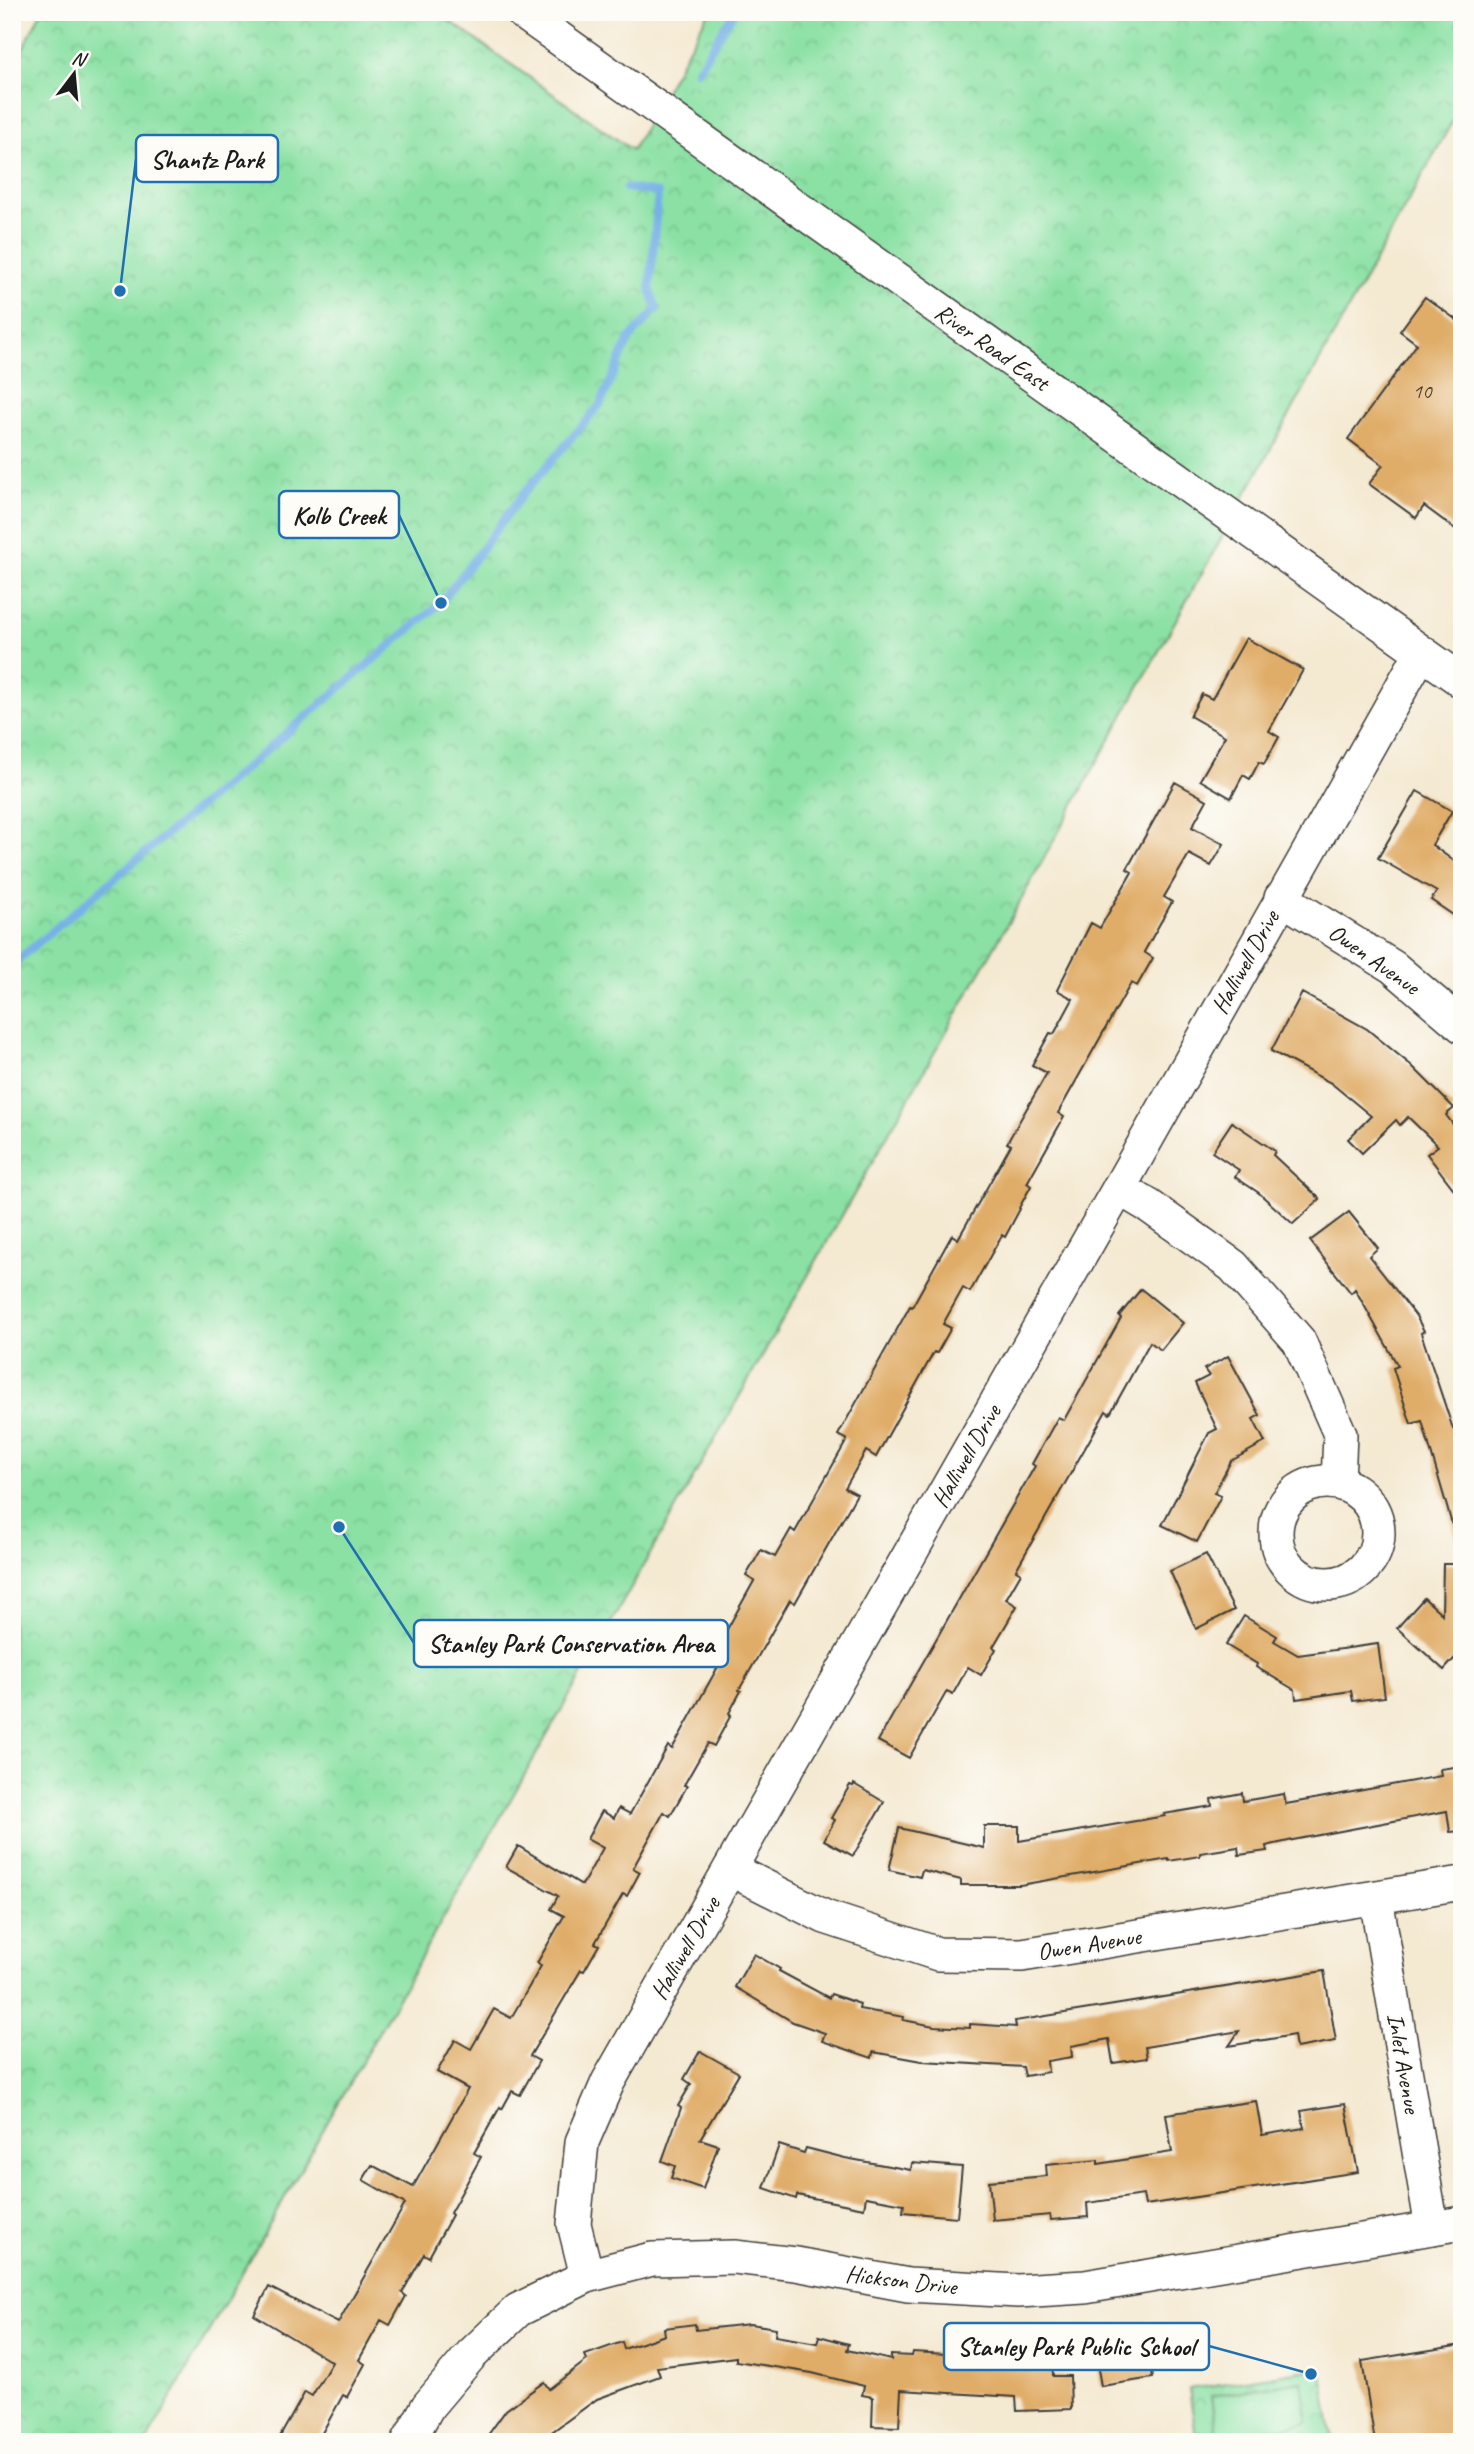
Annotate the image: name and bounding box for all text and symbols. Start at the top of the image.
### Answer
north arrow [38,38,108,108]
text: N [69,45,90,73]
callout: Shantz Park [136,135,278,182]
text: Shantz Park [151,143,266,176]
street label: River Road East [929,297,1057,398]
house number: 10 [1413,378,1433,404]
callout: Kolb Creek [279,491,399,538]
text: Kolb Creek [292,499,388,532]
street label: Halliwell Drive [1204,903,1287,1019]
street label: Owen Avenue [1323,917,1427,1002]
street label: Halliwell Drive [925,1397,1009,1513]
callout: Stanley Park Conservation Area [414,1620,728,1667]
text: Stanley Park Conservation Area [428,1627,716,1660]
street label: Halliwell Drive [644,1889,728,2005]
street label: Owen Avenue [1035,1921,1145,1967]
street label: Inlet Avenue [1380,2011,1428,2118]
street label: Hickson Drive [844,2258,960,2302]
callout: Stanley Park Public School [944,2323,1209,2370]
text: Stanley Park Public School [957,2330,1200,2363]

